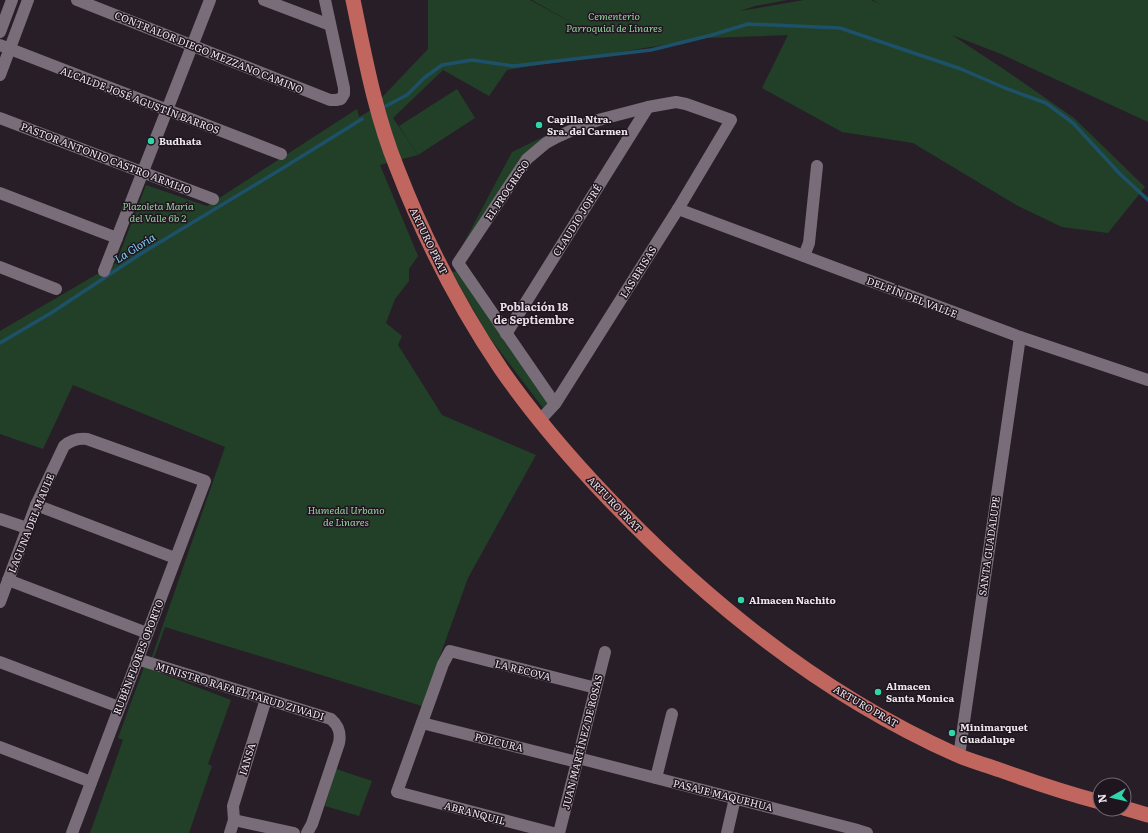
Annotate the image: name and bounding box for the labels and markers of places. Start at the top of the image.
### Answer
place label: Capilla Ntra. Sra. del Carmen [547,111,628,138]
marker: Capilla Ntra. Sra. del Carmen [534,120,544,130]
place label: Budhata [159,133,202,148]
marker: Budhata [146,136,156,146]
place label: Almacen Nachito [749,592,836,607]
marker: Almacen Nachito [736,595,746,605]
place label: Almacen Santa Monica [886,678,954,705]
marker: Almacen Santa Monica [873,687,883,697]
place label: Minimarquet Guadalupe [960,719,1029,746]
marker: Minimarquet Guadalupe [947,728,957,738]

